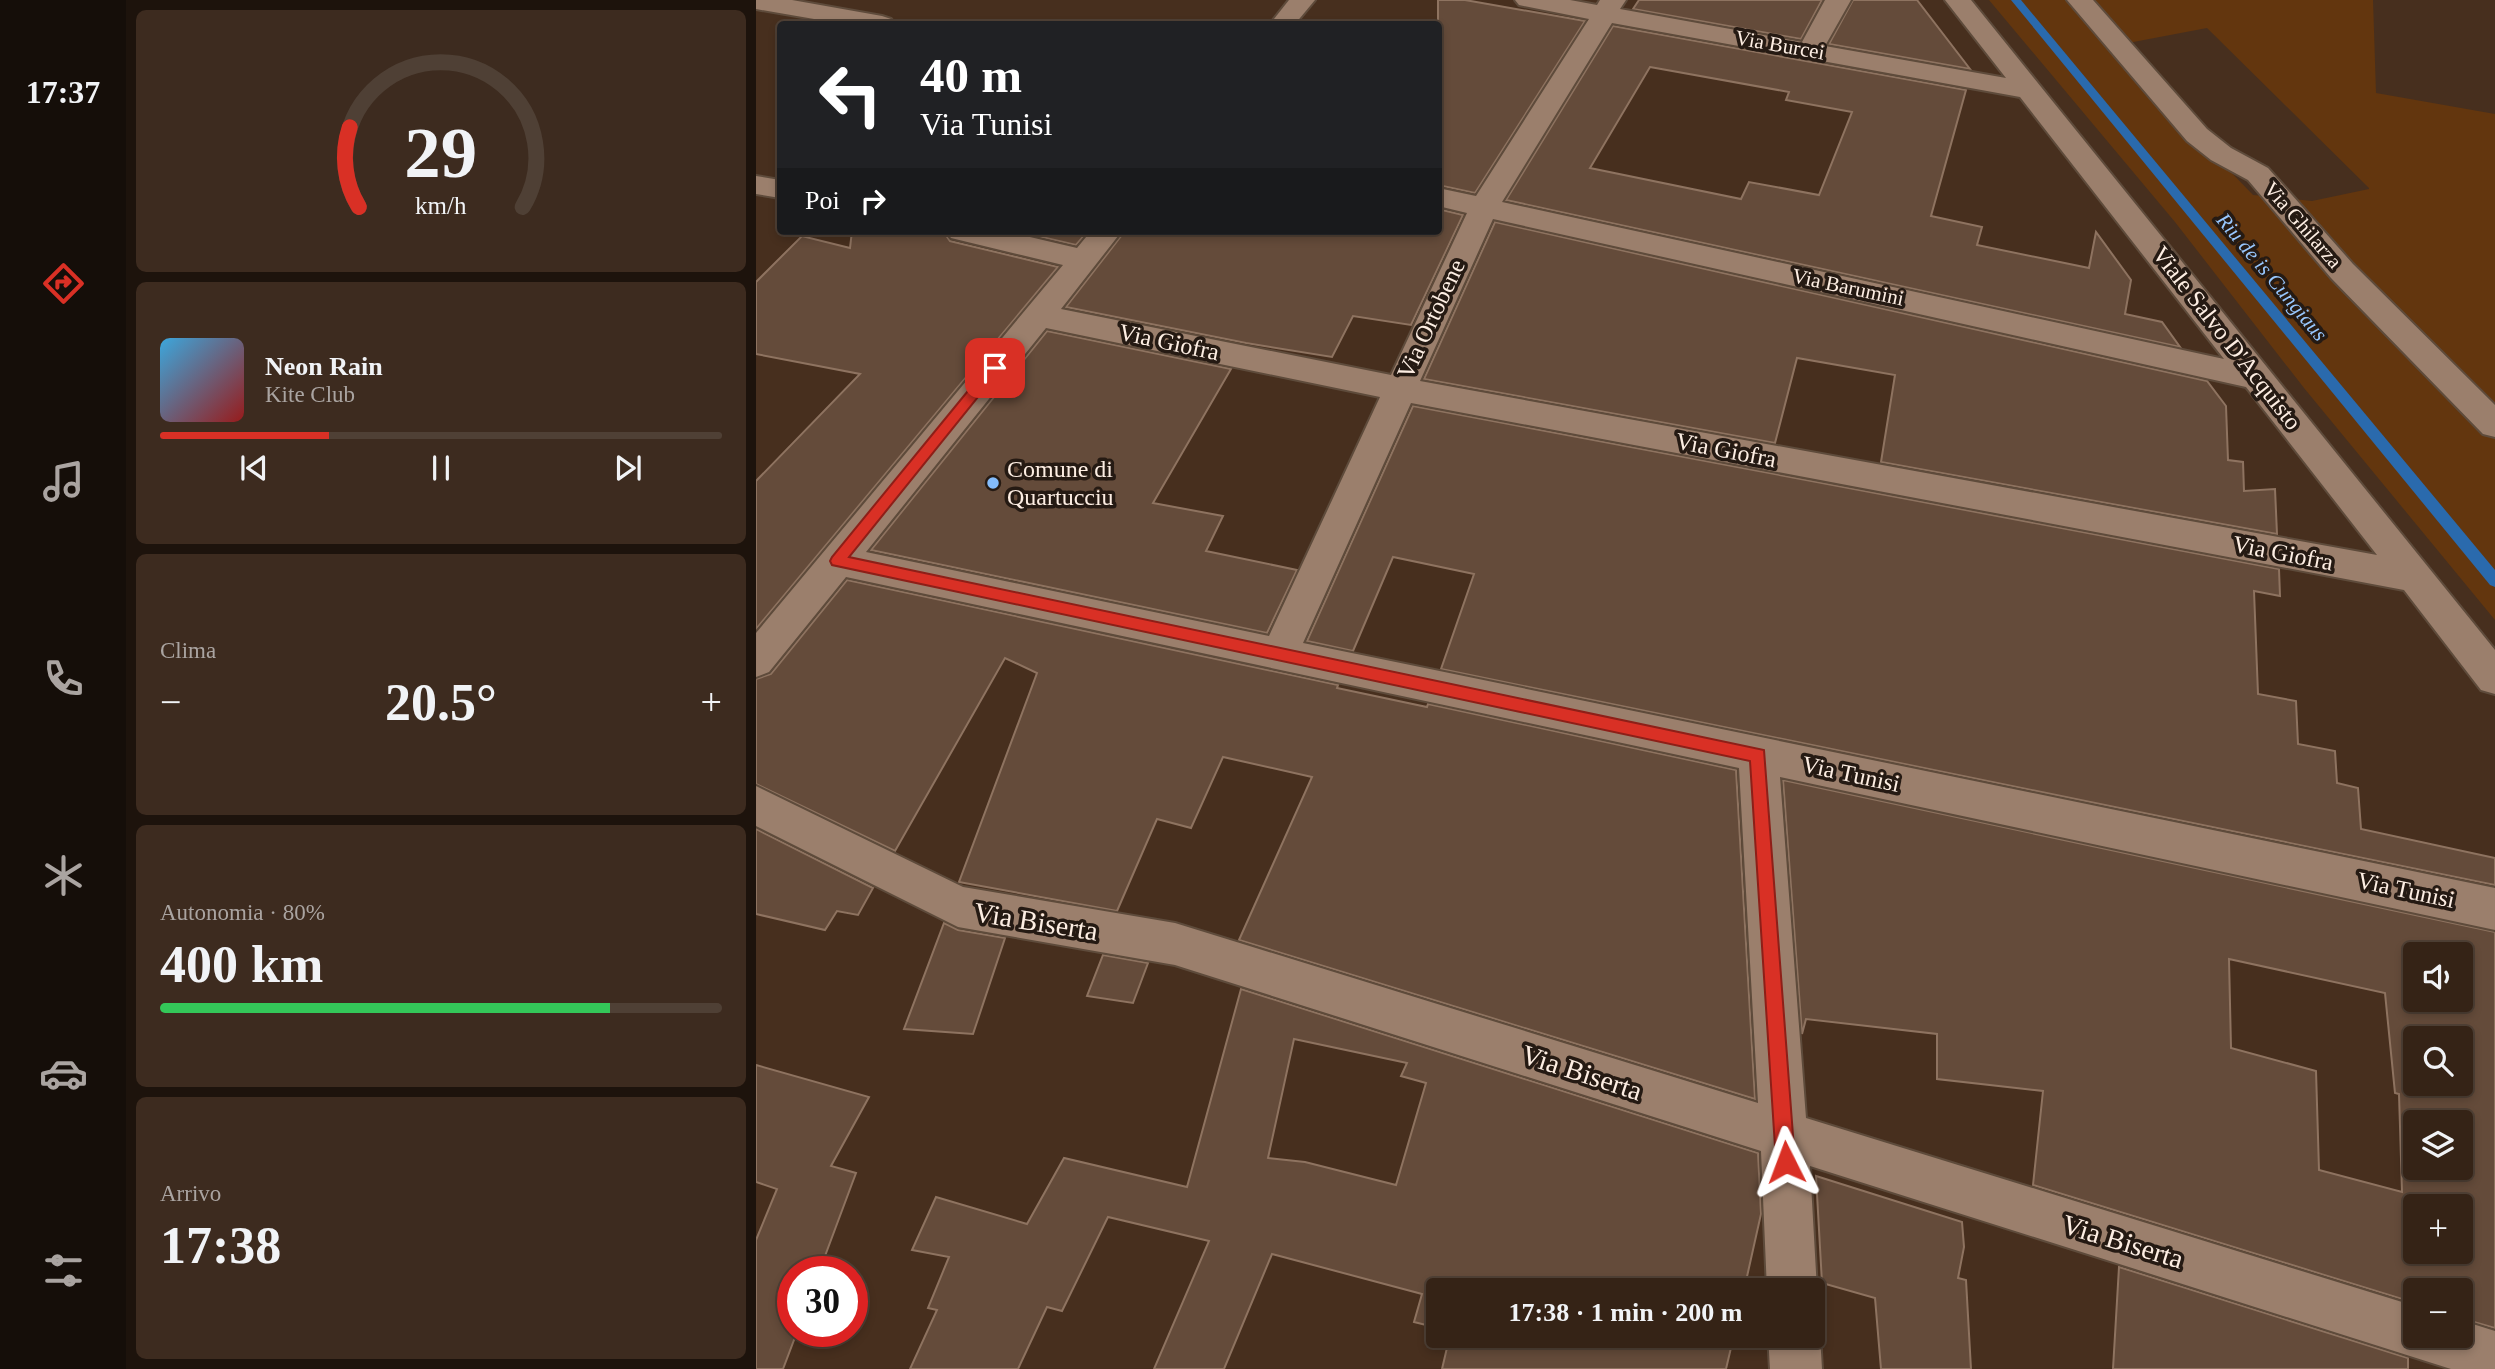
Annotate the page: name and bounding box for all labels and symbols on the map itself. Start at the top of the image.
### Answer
street label: Via Burcei [1733,25,1827,65]
street label: Via Ghilarza [2259,177,2347,274]
water label: Riu de is Cungiaus [2211,208,2332,346]
street label: Viale Salvo D'Acquisto [2147,241,2307,435]
street label: Via Ortobene [1392,255,1470,383]
street label: Via Barumini [1790,263,1906,311]
street label: Via Giofra [1116,319,1222,365]
pin [965,338,1025,398]
street label: Via Giofra [1674,428,1779,473]
place label: Comune di Quartucciu [1007,456,1114,510]
marker: Comune di Quartucciu [985,475,1001,491]
street label: Via Giofra [2231,531,2336,576]
street label: Via Tunisi [1800,751,1903,797]
street label: Via Tunisi [2355,867,2458,913]
street label: Via Biserta [972,896,1101,947]
street label: Via Biserta [1518,1038,1647,1107]
position arrow [1749,1125,1823,1199]
street label: Via Biserta [2059,1208,2188,1275]
speed limit sign: 30 [777,1256,868,1347]

